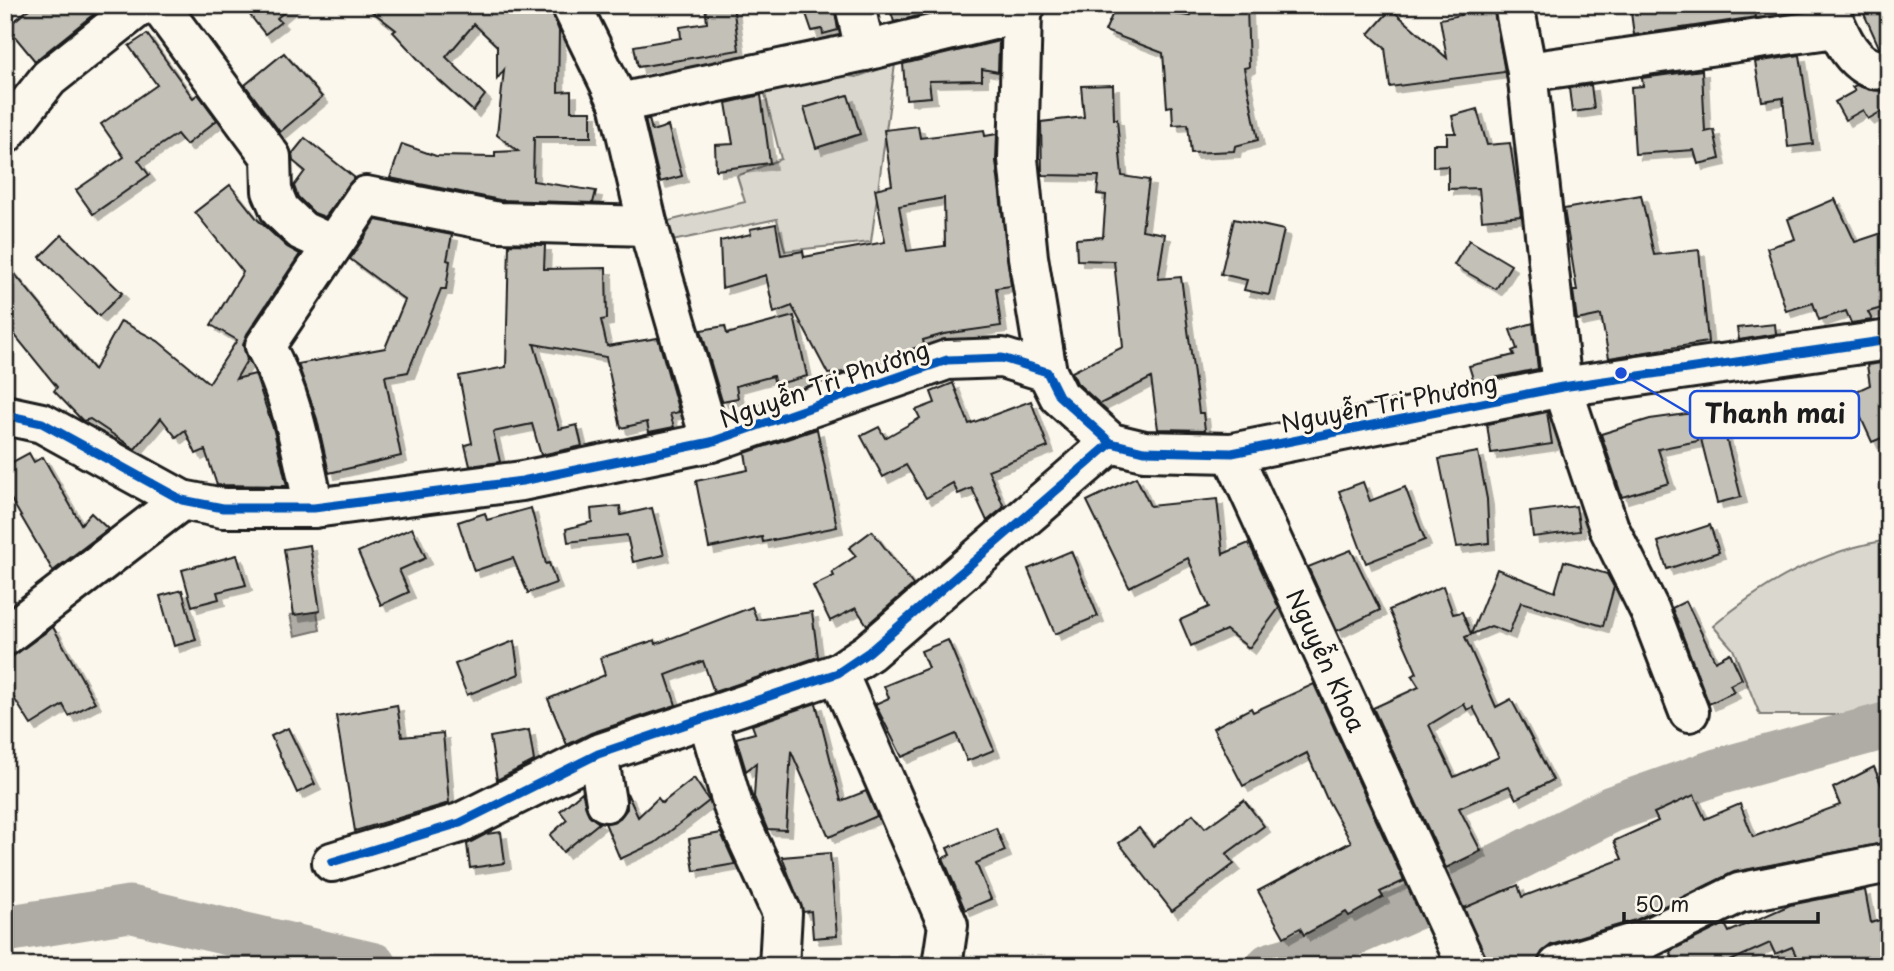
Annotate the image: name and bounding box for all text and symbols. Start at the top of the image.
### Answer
street label: Nguyễn Tri Phương [714,330,934,436]
street label: Nguyễn Tri Phương [1278,363,1500,441]
callout: Thanh mai [1690,391,1859,438]
text: Thanh mai [1705,393,1845,432]
street label: Nguyễn Khoa [1278,583,1376,738]
scale bar [1624,880,1819,924]
text: 50 m [1635,887,1689,919]

